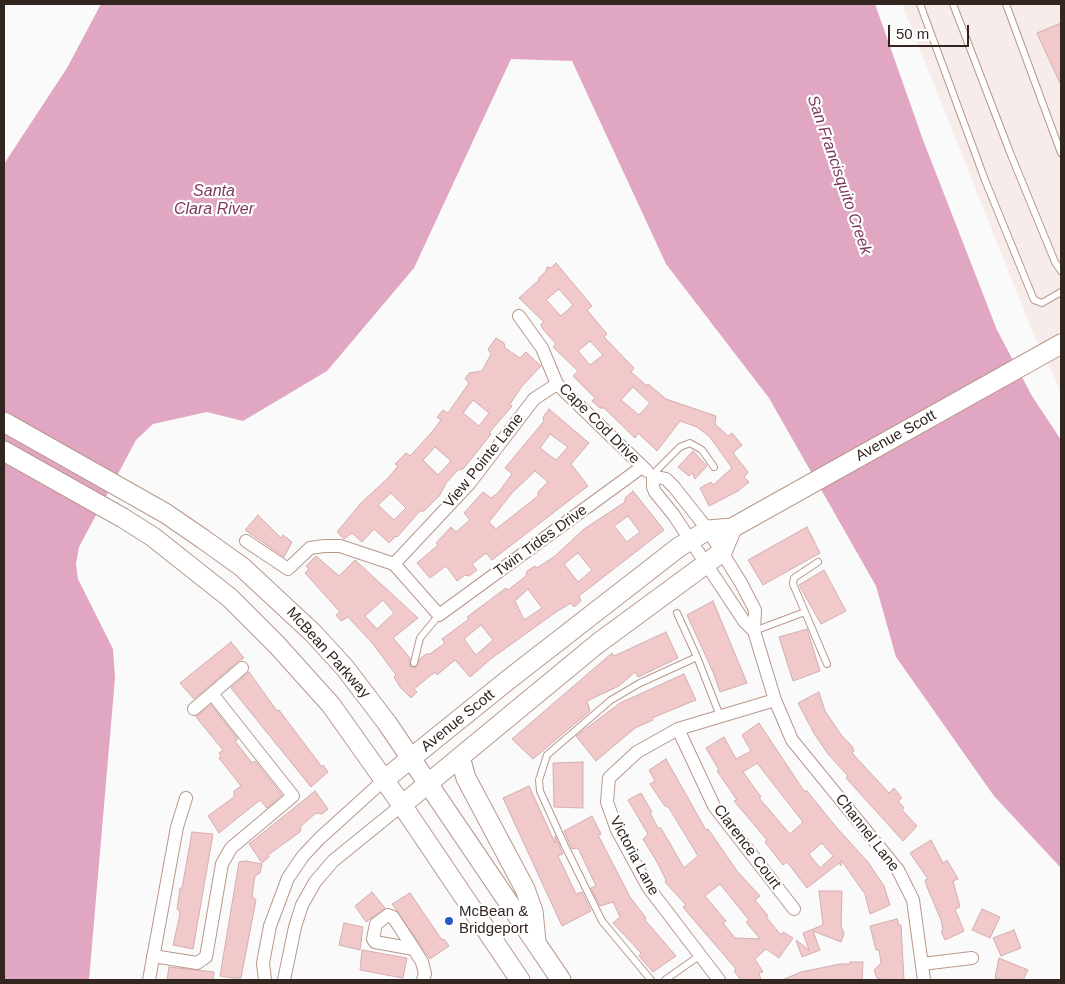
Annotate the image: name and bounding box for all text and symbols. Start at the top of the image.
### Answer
scale bar [890,15,971,47]
text: 50 m [896,25,929,42]
water label: San Francisquito Creek [803,93,875,257]
water label: Santa Clara River [174,182,254,220]
street label: Cape Cod Drive [555,380,643,468]
street label: Avenue Scott [853,407,939,465]
street label: View Pointe Lane [440,410,528,512]
street label: Twin Tides Drive [491,501,591,581]
street label: McBean Parkway [282,604,374,702]
street label: Avenue Scott [418,686,498,756]
street label: Channel Lane [831,791,903,875]
street label: Clarence Court [709,801,785,893]
street label: Victoria Lane [606,813,662,899]
place label: McBean & Bridgeport [459,903,528,938]
marker: McBean & Bridgeport [443,915,455,927]

